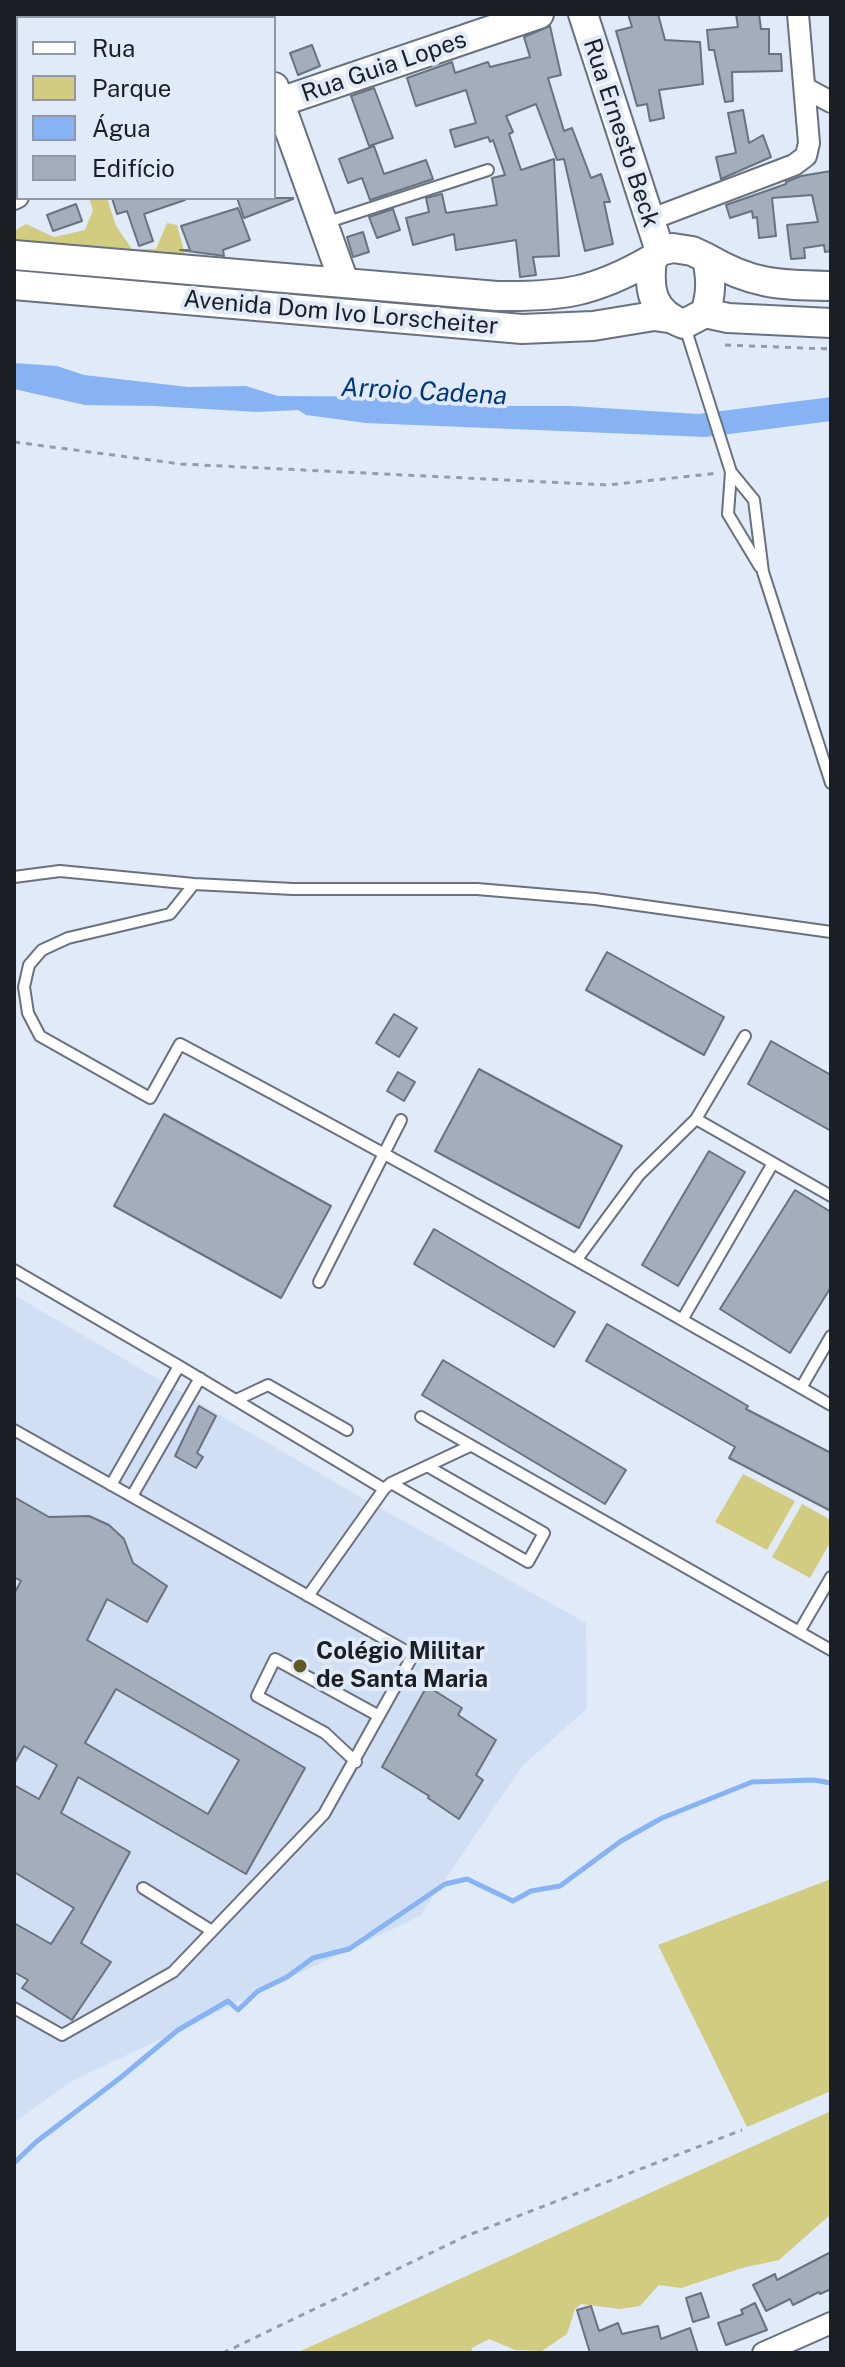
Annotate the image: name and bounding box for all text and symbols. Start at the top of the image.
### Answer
legend [16,16,276,200]
street label: Rua Guia Lopes [298,25,470,109]
text: Rua [92,34,135,62]
street label: Rua Ernesto Beck [577,35,665,231]
text: Parque [92,74,171,102]
text: Água [92,114,150,142]
text: Edifício [92,154,175,182]
street label: Avenida Dom Ivo Lorscheiter [182,285,500,341]
water label: Arroio Cadena [340,372,508,412]
place label: Colégio Militar de Santa Maria [316,1638,488,1694]
marker: Colégio Militar de Santa Maria [291,1657,309,1675]

